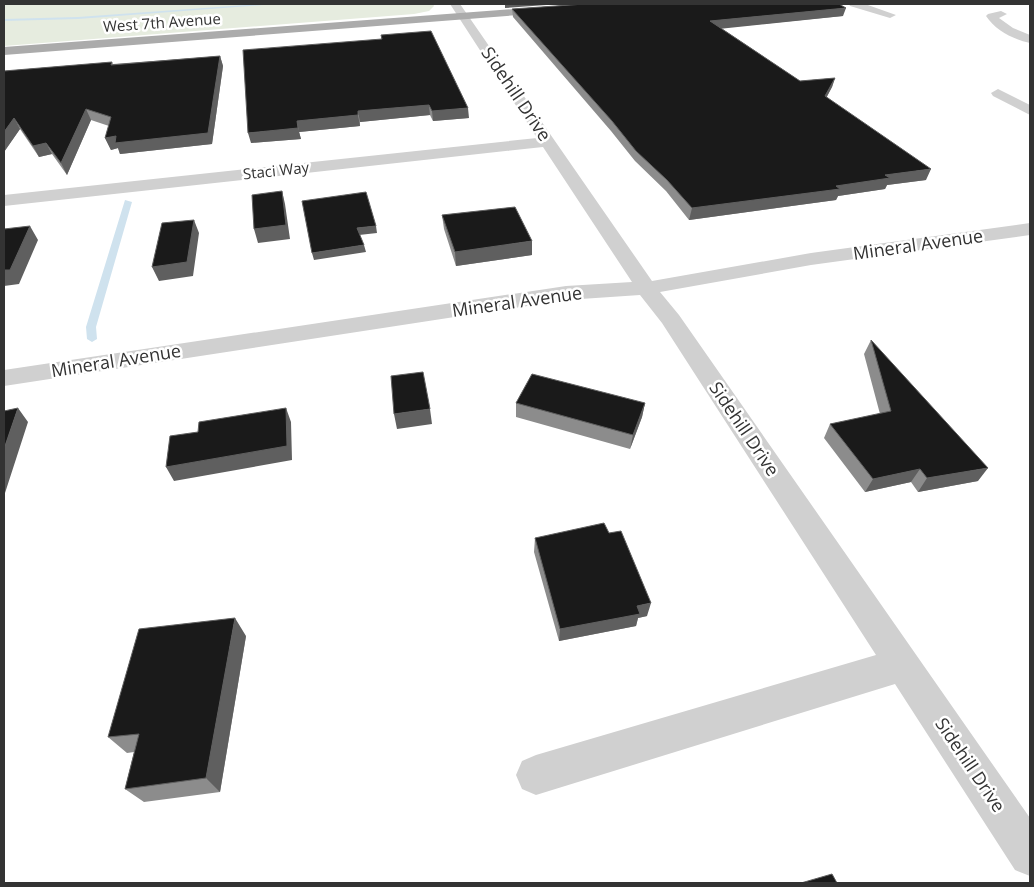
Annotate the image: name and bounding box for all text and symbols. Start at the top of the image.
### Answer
street label: West 7th Avenue [102,8,221,36]
street label: Sidehill Drive [476,42,557,145]
street label: Staci Way [242,157,310,183]
street label: Mineral Avenue [851,223,984,265]
street label: Mineral Avenue [450,280,583,322]
street label: Mineral Avenue [49,338,182,382]
street label: Sidehill Drive [704,377,785,480]
street label: Sidehill Drive [930,713,1011,816]

